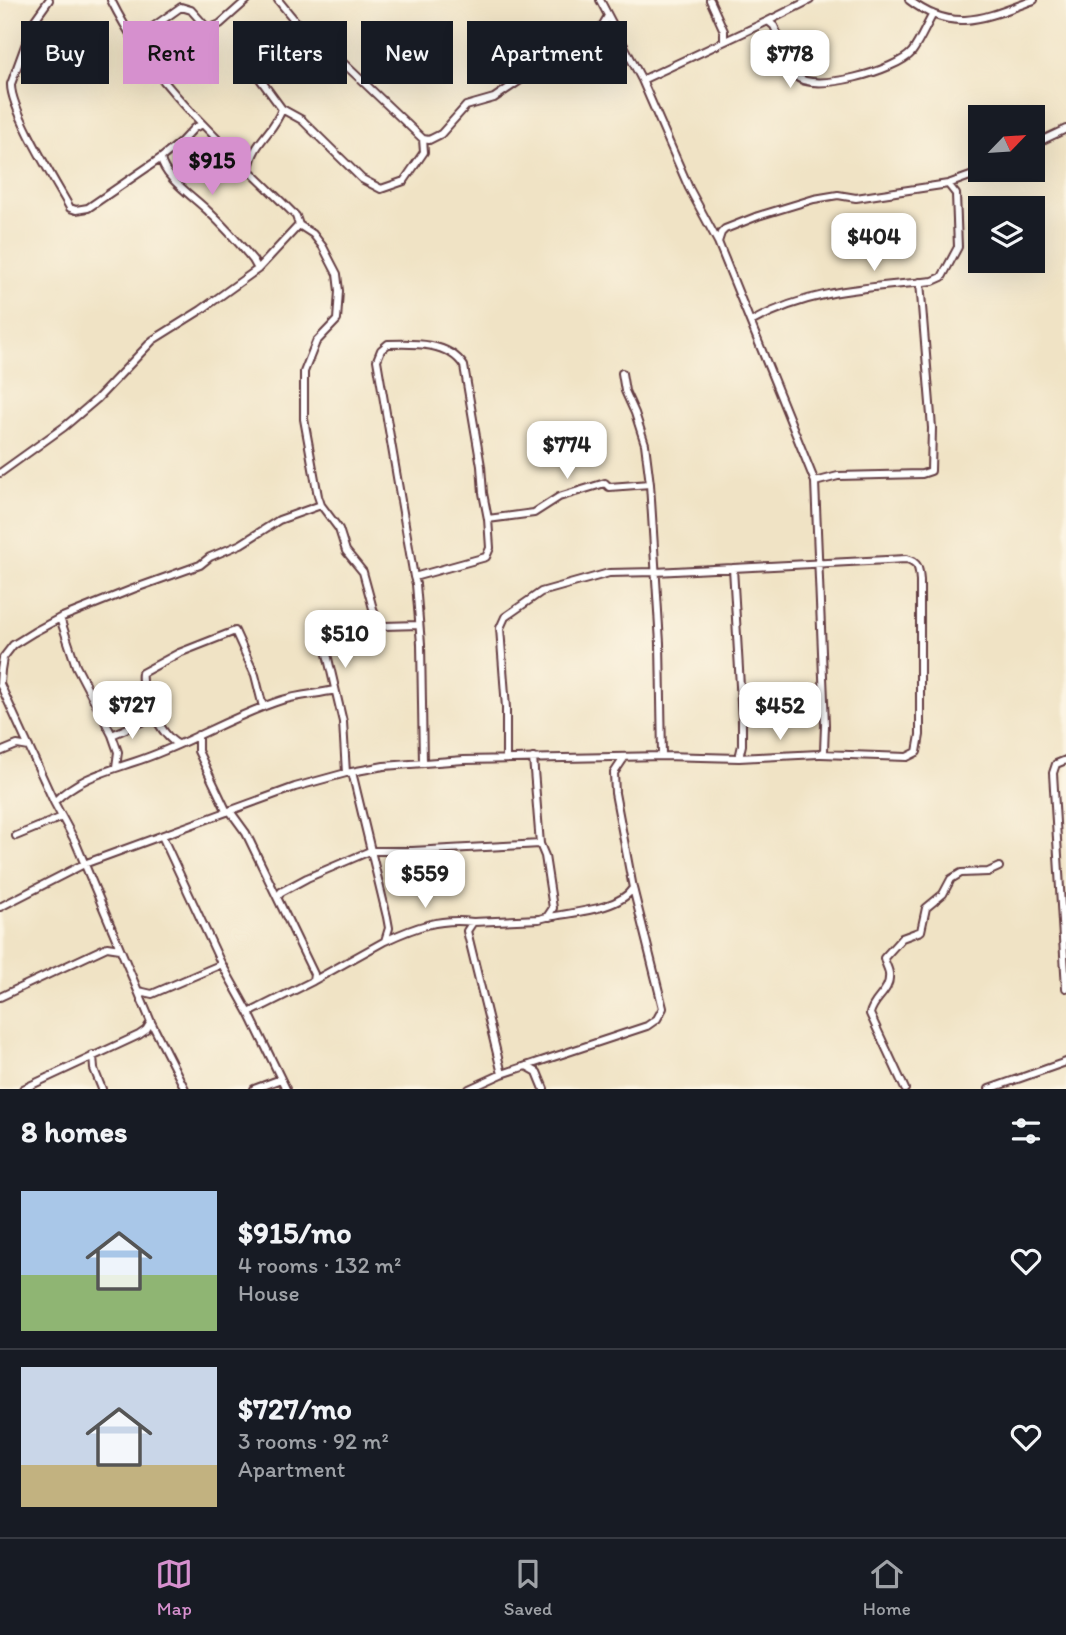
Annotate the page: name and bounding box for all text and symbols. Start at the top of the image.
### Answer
chip: Buy [21,21,109,84]
chip: Rent [123,21,219,84]
chip: Filters [233,21,347,84]
chip: New [361,21,453,84]
chip: Apartment [467,21,627,84]
pin: $778 [749,31,831,90]
text: $778 [766,39,814,67]
north arrow [968,105,1045,182]
map controls [968,105,1045,273]
pin: $915 [171,138,253,197]
text: $915 [189,146,235,174]
button: layers [968,196,1045,273]
pin: $404 [833,214,915,273]
text: $404 [847,222,901,250]
pin: $774 [526,421,608,481]
text: $774 [543,430,591,458]
pin: $510 [304,610,386,670]
text: $510 [321,619,369,647]
pin: $727 [91,682,173,741]
pin: $452 [739,682,821,742]
text: $727 [109,690,155,718]
text: $452 [755,691,805,719]
pin: $559 [384,850,466,910]
text: $559 [401,859,449,887]
icon: filters [1007,1112,1045,1150]
text: 8 homes [21,1113,128,1150]
text: $915/mo [238,1214,352,1251]
icon: home [77,1219,161,1303]
icon: heart [1007,1242,1045,1280]
text: 4 rooms · 132 m² [238,1251,401,1279]
text: House [238,1279,300,1307]
text: $727/mo [238,1390,352,1427]
icon: home [77,1395,161,1479]
icon: heart [1007,1418,1045,1456]
text: 3 rooms · 92 m² [238,1427,389,1455]
text: Apartment [238,1455,345,1483]
tab: Map [155,1555,193,1620]
tab: Saved [504,1555,552,1620]
tab: Home [863,1555,911,1620]

